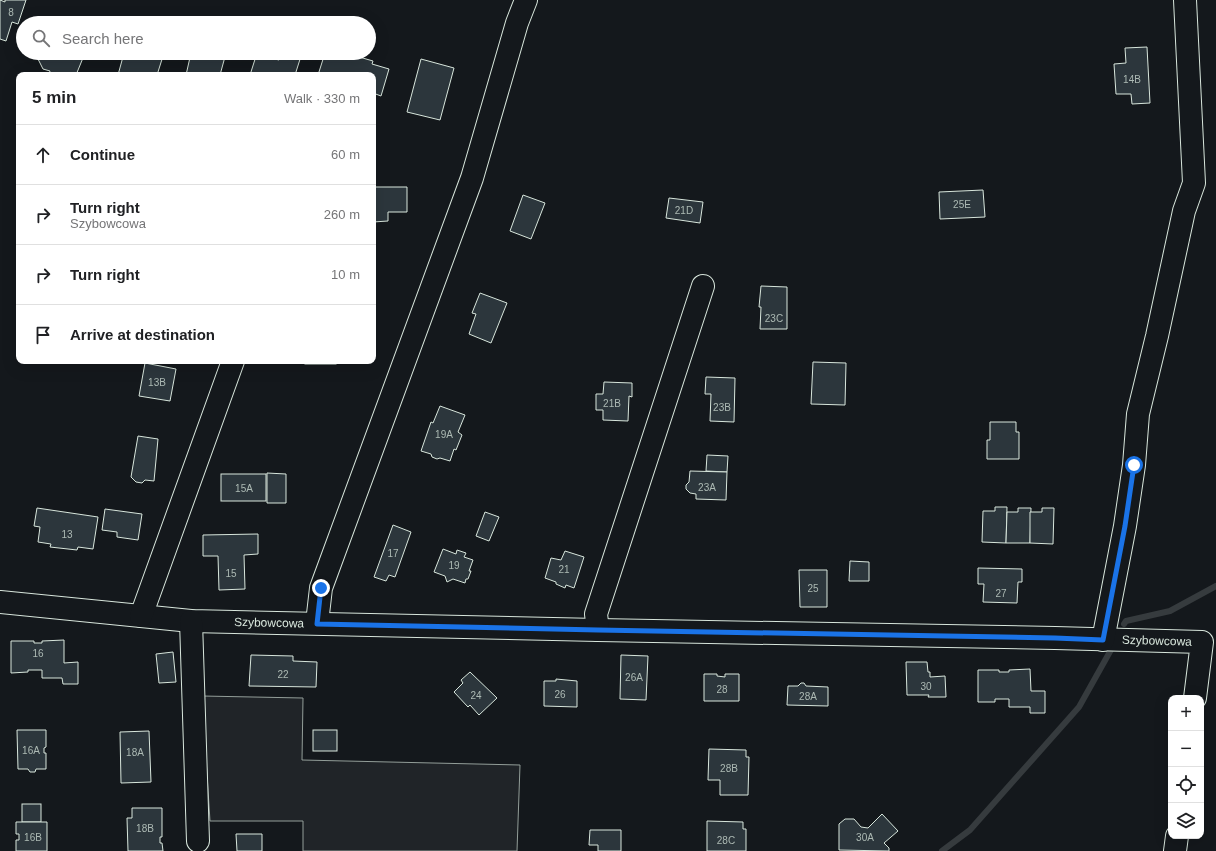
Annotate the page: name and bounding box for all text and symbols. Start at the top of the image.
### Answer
house number: 8 [8,7,14,18]
search box [16,16,376,60]
icon: search [30,27,52,49]
text: Search here [62,30,144,47]
house number: 14B [1123,74,1141,85]
text: 5 min [32,88,76,107]
text: Walk · 330 m [284,91,360,106]
icon: ahead [32,144,54,166]
text: Continue [70,146,135,163]
text: 60 m [331,147,360,162]
text: Turn right [70,199,140,216]
house number: 25E [953,199,971,210]
icon: right [32,204,54,226]
house number: 21D [675,205,693,216]
text: 260 m [324,207,360,222]
text: Szybowcowa [70,216,146,231]
icon: right [32,264,54,286]
text: Turn right [70,266,140,283]
text: 10 m [331,267,360,282]
house number: 23C [765,313,783,324]
icon: arrive [32,324,54,346]
text: Arrive at destination [70,326,215,343]
house number: 13B [148,377,166,388]
house number: 21B [603,398,621,409]
house number: 23B [713,402,731,413]
house number: 19A [435,429,453,440]
route start [1125,456,1143,474]
house number: 23A [698,482,716,493]
house number: 15A [235,483,253,494]
house number: 13 [61,529,73,540]
house number: 17 [387,548,399,559]
house number: 19 [448,560,460,571]
house number: 21 [558,564,570,575]
house number: 15 [225,568,237,579]
route end [312,579,330,597]
house number: 25 [807,583,819,594]
house number: 27 [995,588,1007,599]
street label: Szybowcowa [234,615,305,631]
street label: Szybowcowa [1122,633,1192,649]
house number: 16 [32,648,44,659]
house number: 22 [277,669,289,680]
house number: 26A [625,672,643,683]
house number: 30 [920,681,932,692]
house number: 28 [716,684,728,695]
house number: 26 [554,689,566,700]
house number: 24 [470,690,482,701]
house number: 28A [799,691,817,702]
map controls [1168,695,1204,839]
button: + [1168,695,1204,731]
button: − [1168,731,1204,767]
house number: 16A [22,745,40,756]
house number: 18A [126,747,144,758]
house number: 28B [720,763,738,774]
button: locate [1168,767,1204,803]
button: layers [1168,803,1204,839]
house number: 18B [136,823,154,834]
house number: 16B [24,832,42,843]
house number: 30A [856,832,874,843]
house number: 28C [717,835,735,846]

